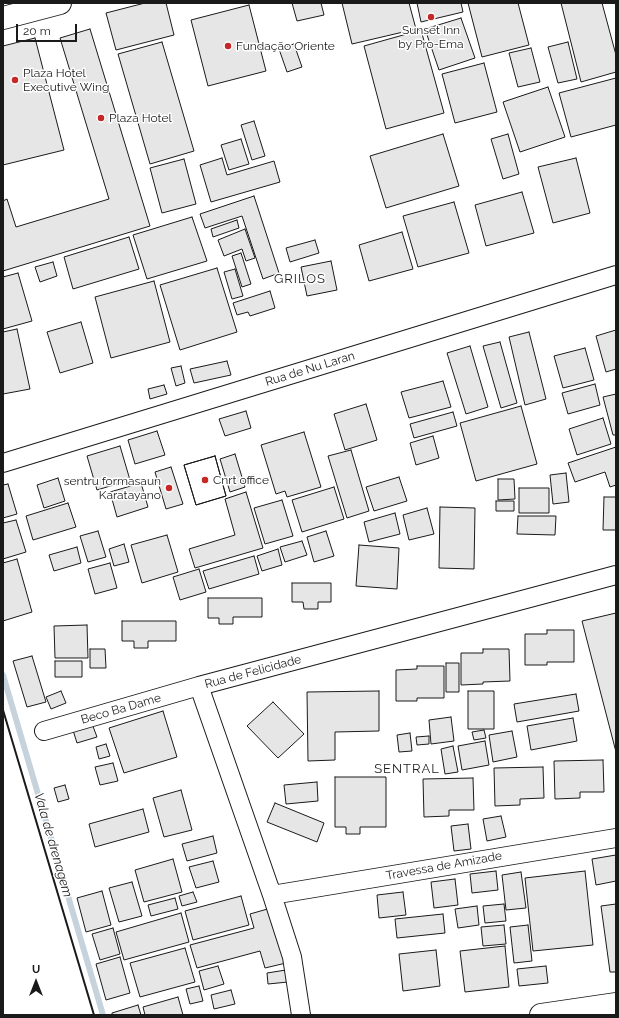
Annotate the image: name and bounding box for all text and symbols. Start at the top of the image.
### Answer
marker: Sunset Inn by Pro-Ema [426,12,436,22]
scale bar [18,16,79,42]
place label: Sunset Inn by Pro-Ema [398,23,464,51]
text: 20 m [23,24,51,38]
place label: Fundação Oriente [236,39,335,53]
marker: Fundação Oriente [223,41,233,51]
place label: Plaza Hotel Executive Wing [23,66,109,94]
marker: Plaza Hotel Executive Wing [10,75,20,85]
place label: Plaza Hotel [109,111,172,125]
marker: Plaza Hotel [96,113,106,123]
district label: GRILOS [274,271,326,287]
street label: Rua de Nu Laran [264,349,356,389]
place label: Cnrt office [213,473,269,487]
place label: sentru formasaun Karatayano [64,474,161,502]
marker: Cnrt office [200,475,210,485]
marker: sentru formasaun Karatayano [164,483,174,493]
street label: Rua de Felicidade [203,652,303,692]
street label: Beco Ba Dame [79,691,163,727]
district label: SENTRAL [374,761,440,777]
water label: Vala de drenagem [31,791,75,899]
street label: Travessa de Amizade [385,849,503,883]
north arrow [16,962,56,1002]
text: U [32,963,40,976]

